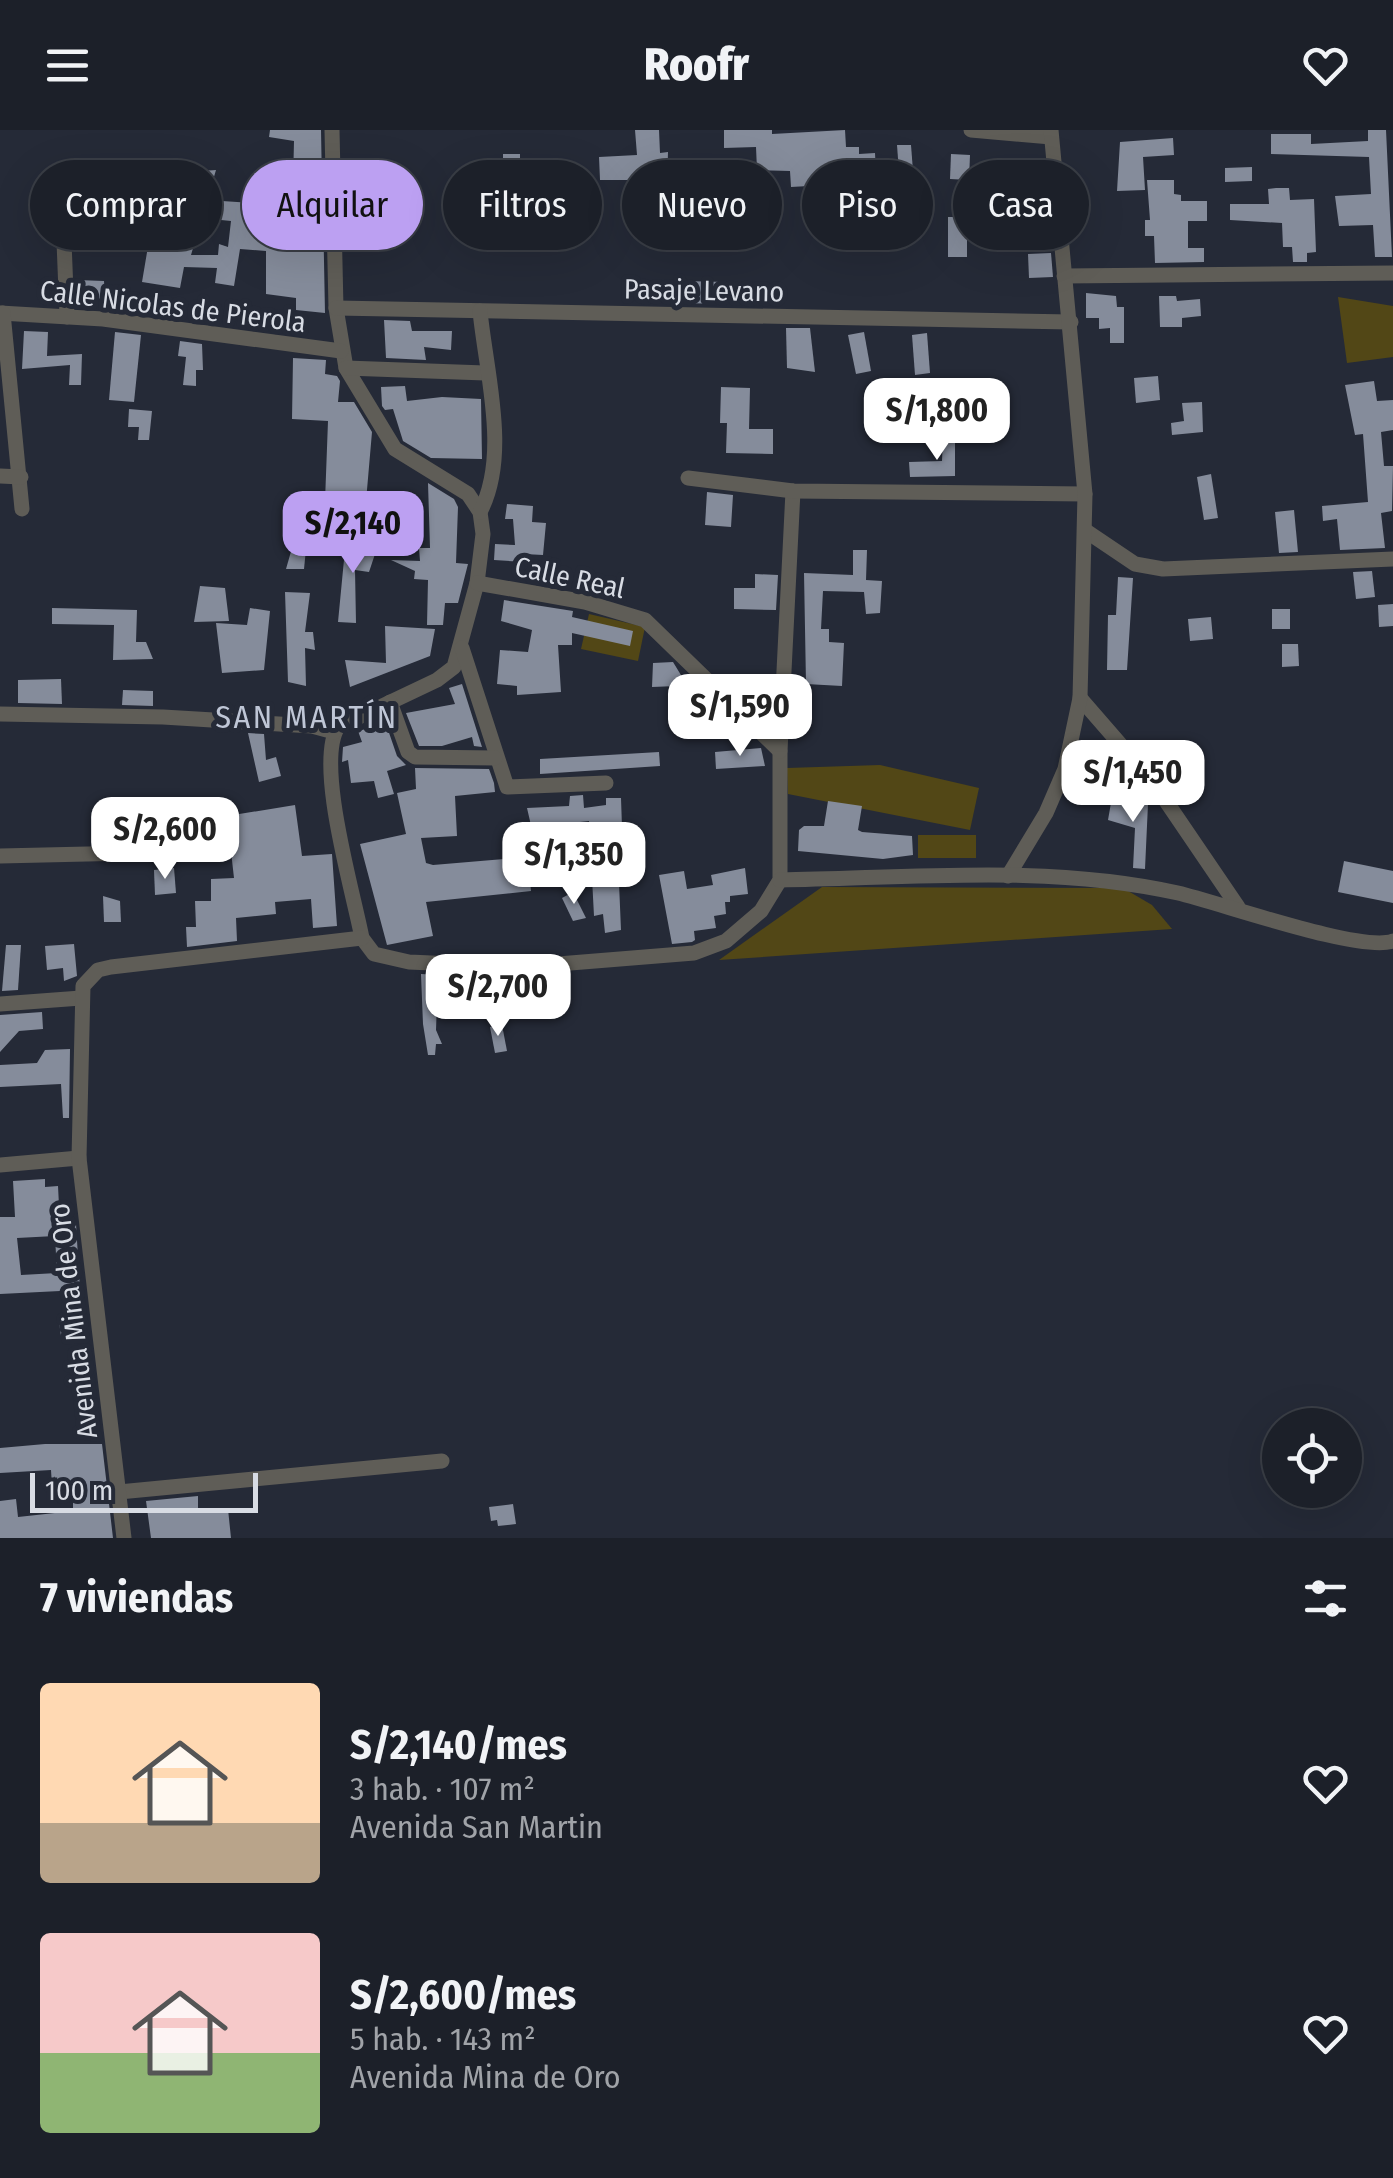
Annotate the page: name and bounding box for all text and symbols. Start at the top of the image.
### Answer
icon: menu [40,38,95,93]
text: Roofr [644,38,749,92]
icon: heart [1298,38,1353,93]
chip: Comprar [30,160,222,250]
chip: Alquilar [242,160,423,250]
chip: Filtros [443,160,602,250]
chip: Nuevo [622,160,782,250]
chip: Piso [802,160,933,250]
chip: Casa [953,160,1089,250]
street label: Pasaje Levano [624,273,784,308]
street label: Calle Nicolas de Pierola [38,274,308,339]
pin: S/1,800 [845,378,1029,463]
text: S/1,800 [886,391,988,429]
pin: S/2,140 [261,491,445,576]
text: S/2,140 [305,504,401,542]
street label: Calle Real [512,550,628,605]
pin: S/1,590 [648,674,832,759]
text: S/1,590 [690,687,790,725]
district label: SAN MARTÍN [215,698,399,736]
pin: S/1,450 [1041,740,1225,825]
text: S/1,450 [1083,753,1183,791]
pin: S/2,600 [73,797,257,882]
text: S/2,600 [113,810,217,848]
pin: S/1,350 [482,822,666,907]
text: S/1,350 [524,835,624,873]
pin: S/2,700 [406,954,590,1039]
text: S/2,700 [448,967,548,1005]
street label: Avenida Mina de Oro [43,1201,104,1440]
map controls [1262,1408,1362,1508]
button: locate [1262,1408,1362,1508]
scale bar [30,1468,258,1512]
text: 100 m [45,1474,113,1507]
icon: filters [1298,1571,1353,1626]
text: 7 viviendas [40,1573,233,1623]
text: S/2,140/mes [350,1720,567,1770]
icon: home [120,1723,240,1843]
icon: heart [1298,1756,1353,1811]
text: 3 hab. · 107 m² [350,1770,535,1808]
text: Avenida San Martin [350,1808,603,1846]
text: S/2,600/mes [350,1970,576,2020]
icon: home [120,1973,240,2093]
icon: heart [1298,2006,1353,2061]
text: 5 hab. · 143 m² [350,2020,536,2058]
text: Avenida Mina de Oro [350,2058,621,2096]

